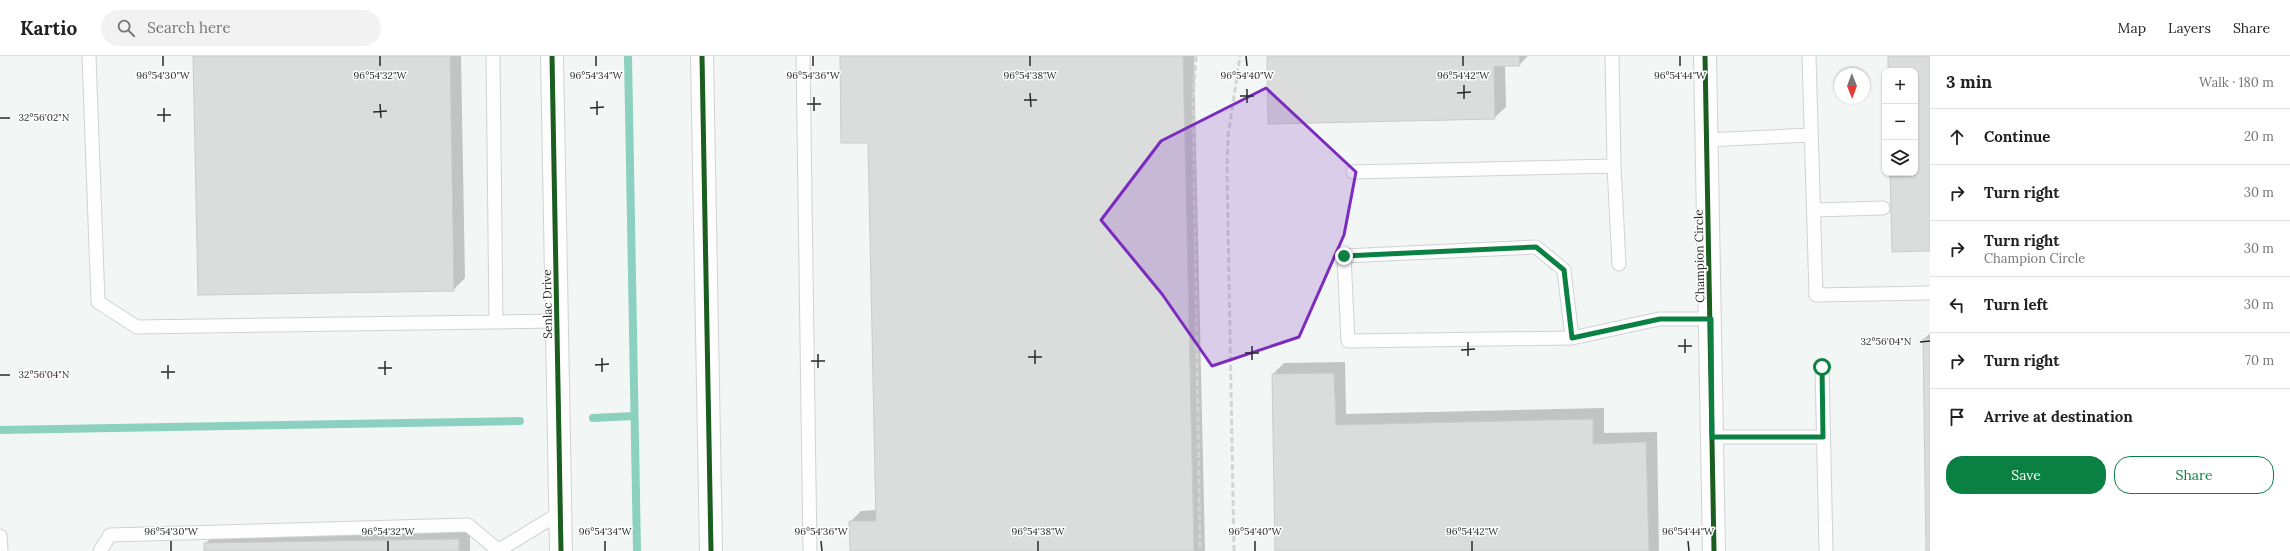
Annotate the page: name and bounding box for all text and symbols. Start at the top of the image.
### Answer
search box [101,10,381,46]
text: Kartio [20,16,77,40]
icon: search [115,17,137,39]
text: Search here [147,18,231,37]
text: Map [2118,19,2146,37]
text: Layers [2168,19,2211,37]
text: Share [2233,19,2270,37]
north arrow [1834,68,1870,104]
map controls [1882,68,1918,176]
button: + [1882,68,1918,104]
text: 96°54'30"W [136,69,191,82]
text: 96°54'32"W [354,69,407,82]
text: 96°54'34"W [570,69,623,82]
text: 96°54'36"W [786,69,841,82]
text: 96°54'38"W [1003,69,1058,82]
text: 96°54'40"W [1220,69,1275,82]
text: 96°54'42"W [1437,69,1490,82]
text: 96°54'44"W [1654,69,1707,82]
text: 3 min [1946,71,1992,93]
text: Walk · 180 m [2199,74,2274,91]
button: − [1882,104,1918,140]
text: 32°56'02"N [19,111,70,124]
icon: ahead [1946,126,1968,148]
text: Continue [1984,127,2050,146]
text: 20 m [2244,128,2274,145]
button: layers [1882,140,1918,176]
icon: right [1946,182,1968,204]
text: Turn right [1984,183,2060,202]
text: 30 m [2244,184,2274,201]
street label: Champion Circle [1691,209,1707,303]
text: Turn right [1984,231,2060,250]
icon: right [1946,238,1968,260]
text: 30 m [2244,240,2274,257]
route end [1335,247,1353,265]
text: Champion Circle [1984,250,2085,267]
street label: Senlac Drive [539,269,555,339]
icon: left [1946,294,1968,316]
text: Turn left [1984,295,2048,314]
text: 30 m [2244,296,2274,313]
text: 32°56'04"N [1861,335,1912,348]
icon: right [1946,350,1968,372]
text: Turn right [1984,351,2060,370]
text: 70 m [2245,352,2274,369]
route start [1813,358,1831,376]
text: 32°56'04"N [19,368,70,381]
icon: arrive [1946,406,1968,428]
text: Arrive at destination [1984,407,2133,426]
button: Save [1946,456,2106,494]
button: Share [2114,456,2274,494]
text: 96°54'30"W [144,525,199,538]
text: 96°54'32"W [362,525,415,538]
text: 96°54'34"W [579,525,632,538]
text: 96°54'36"W [794,525,849,538]
text: 96°54'38"W [1011,525,1066,538]
text: 96°54'40"W [1228,525,1283,538]
text: 96°54'42"W [1446,525,1499,538]
text: 96°54'44"W [1662,525,1715,538]

